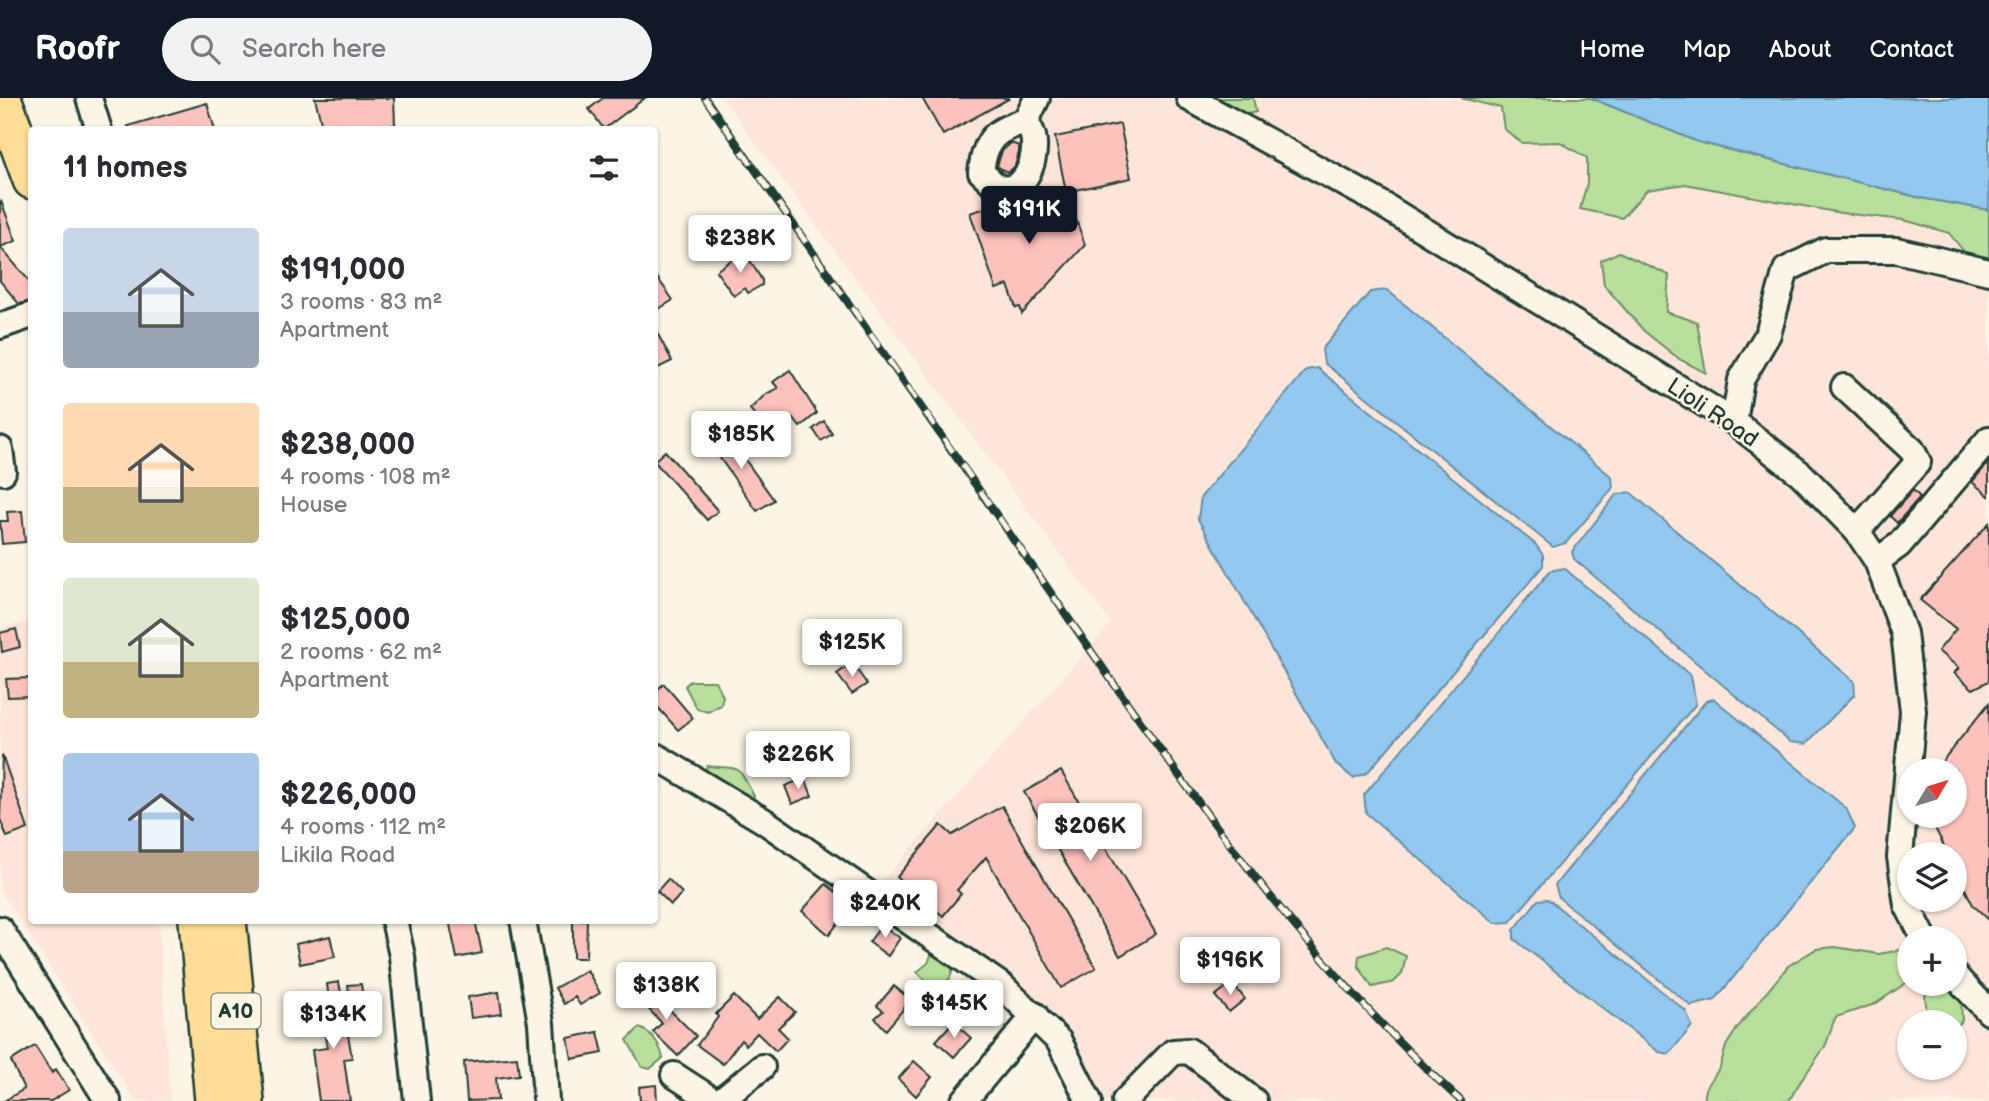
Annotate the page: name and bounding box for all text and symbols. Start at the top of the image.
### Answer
search box [162,18,652,81]
text: Roofr [35,29,120,69]
icon: search [186,30,224,68]
text: Search here [242,34,386,65]
text: Home [1580,35,1645,64]
text: Map [1683,35,1731,64]
text: About [1769,35,1831,64]
text: Contact [1869,35,1954,64]
icon: filters [585,149,623,187]
text: 11 homes [63,150,187,186]
pin: $191K [980,186,1078,246]
text: $191K [997,195,1061,223]
pin: $238K [691,216,789,275]
text: $238K [704,224,776,252]
text: $191,000 [280,252,405,288]
icon: home [119,256,203,340]
text: 3 rooms · 83 m² [280,288,442,316]
text: Apartment [280,316,389,344]
street label: Lioli Road [1661,372,1763,454]
pin: $185K [692,412,790,471]
text: $185K [707,420,775,448]
text: $238,000 [280,427,415,463]
icon: home [119,431,203,515]
text: 4 rooms · 108 m² [280,463,451,491]
text: House [280,491,347,519]
text: $125,000 [280,602,410,638]
icon: home [119,606,203,690]
pin: $125K [803,620,901,679]
text: $125K [818,628,886,656]
text: 2 rooms · 62 m² [280,638,442,666]
text: Apartment [280,666,389,694]
pin: $226K [749,732,847,791]
text: $226K [762,740,834,768]
north arrow [1897,758,1967,828]
map controls [1897,758,1967,1080]
text: $226,000 [280,777,417,813]
icon: home [119,781,203,865]
pin: $206K [1041,804,1139,863]
text: $206K [1054,812,1126,840]
text: 4 rooms · 112 m² [280,813,446,841]
text: Likila Road [280,841,395,869]
button: layers [1897,842,1967,912]
pin: $240K [836,880,934,940]
text: $240K [849,889,921,917]
button: + [1897,926,1967,996]
pin: $196K [1181,937,1279,997]
text: $196K [1196,946,1264,974]
pin: $138K [617,962,715,1022]
text: $138K [632,971,700,999]
pin: $145K [905,981,1003,1040]
text: $145K [920,989,988,1017]
pin: $134K [284,992,382,1051]
road number: A10 [212,993,260,1028]
text: $134K [299,1000,367,1028]
button: − [1897,1010,1967,1080]

